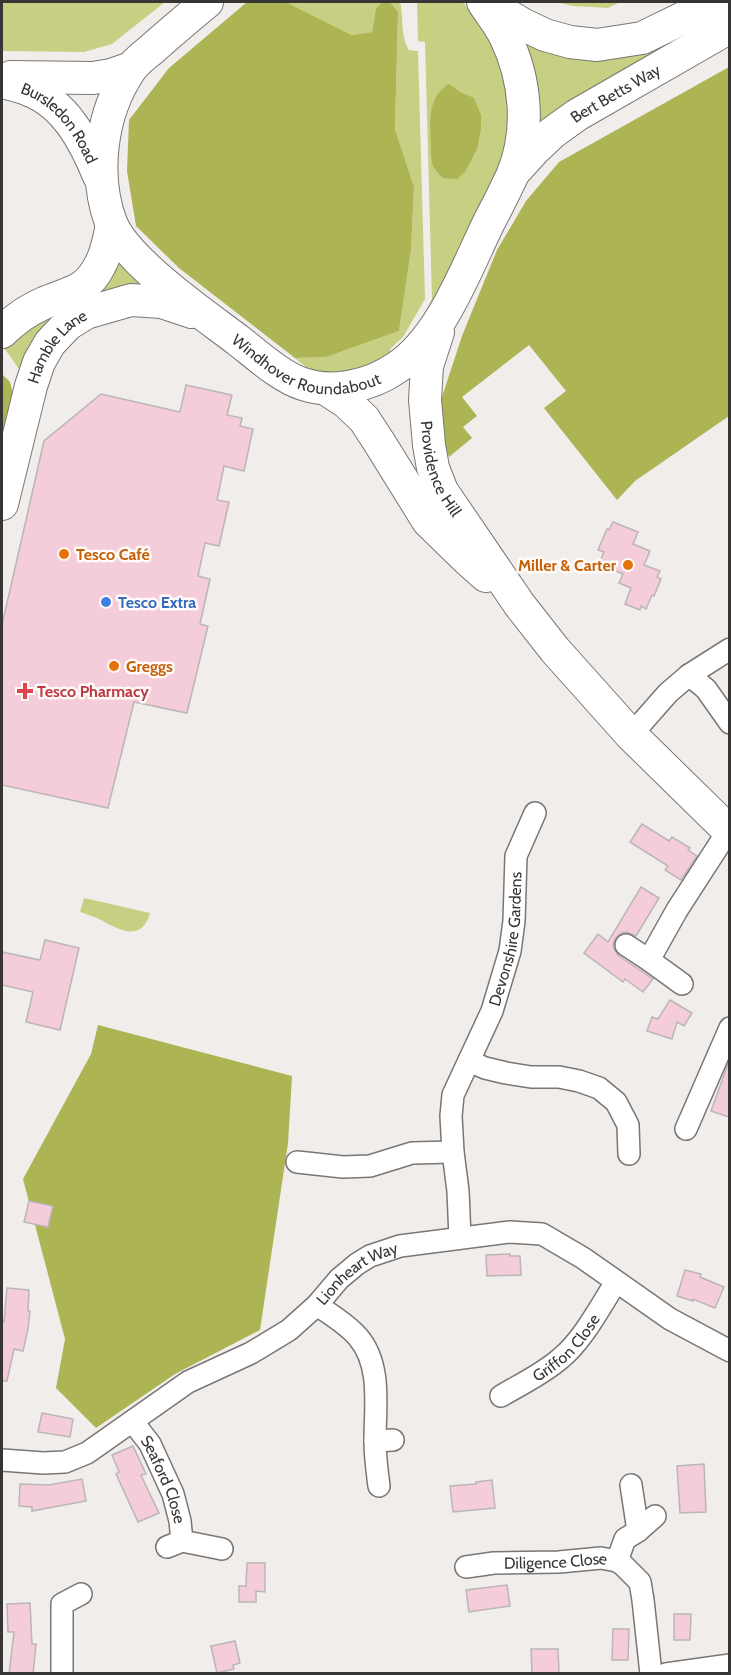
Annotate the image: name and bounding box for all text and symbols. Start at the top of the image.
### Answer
street label: Bert Betts Way [567,60,664,127]
street label: Bursledon Road [18,79,101,166]
street label: Hamble Lane [24,306,90,386]
street label: Windhover Roundabout [228,330,384,398]
street label: Providence Hill [417,420,466,520]
place label: Tesco Café [76,545,150,564]
marker: Tesco Café [57,547,71,561]
place label: Miller & Carter [518,556,617,575]
marker: Miller & Carter [621,558,635,572]
place label: Tesco Extra [118,593,196,612]
marker: Tesco Extra [99,595,113,609]
place label: Greggs [126,657,173,676]
marker: Greggs [107,659,121,673]
place label: Tesco Pharmacy [37,682,149,701]
marker: Tesco Pharmacy [18,684,32,698]
street label: Devonshire Gardens [485,871,526,1009]
street label: Lionheart Way [312,1238,400,1309]
street label: Griffon Close [529,1311,604,1386]
street label: Seaford Close [137,1432,189,1526]
street label: Diligence Close [504,1549,609,1573]

